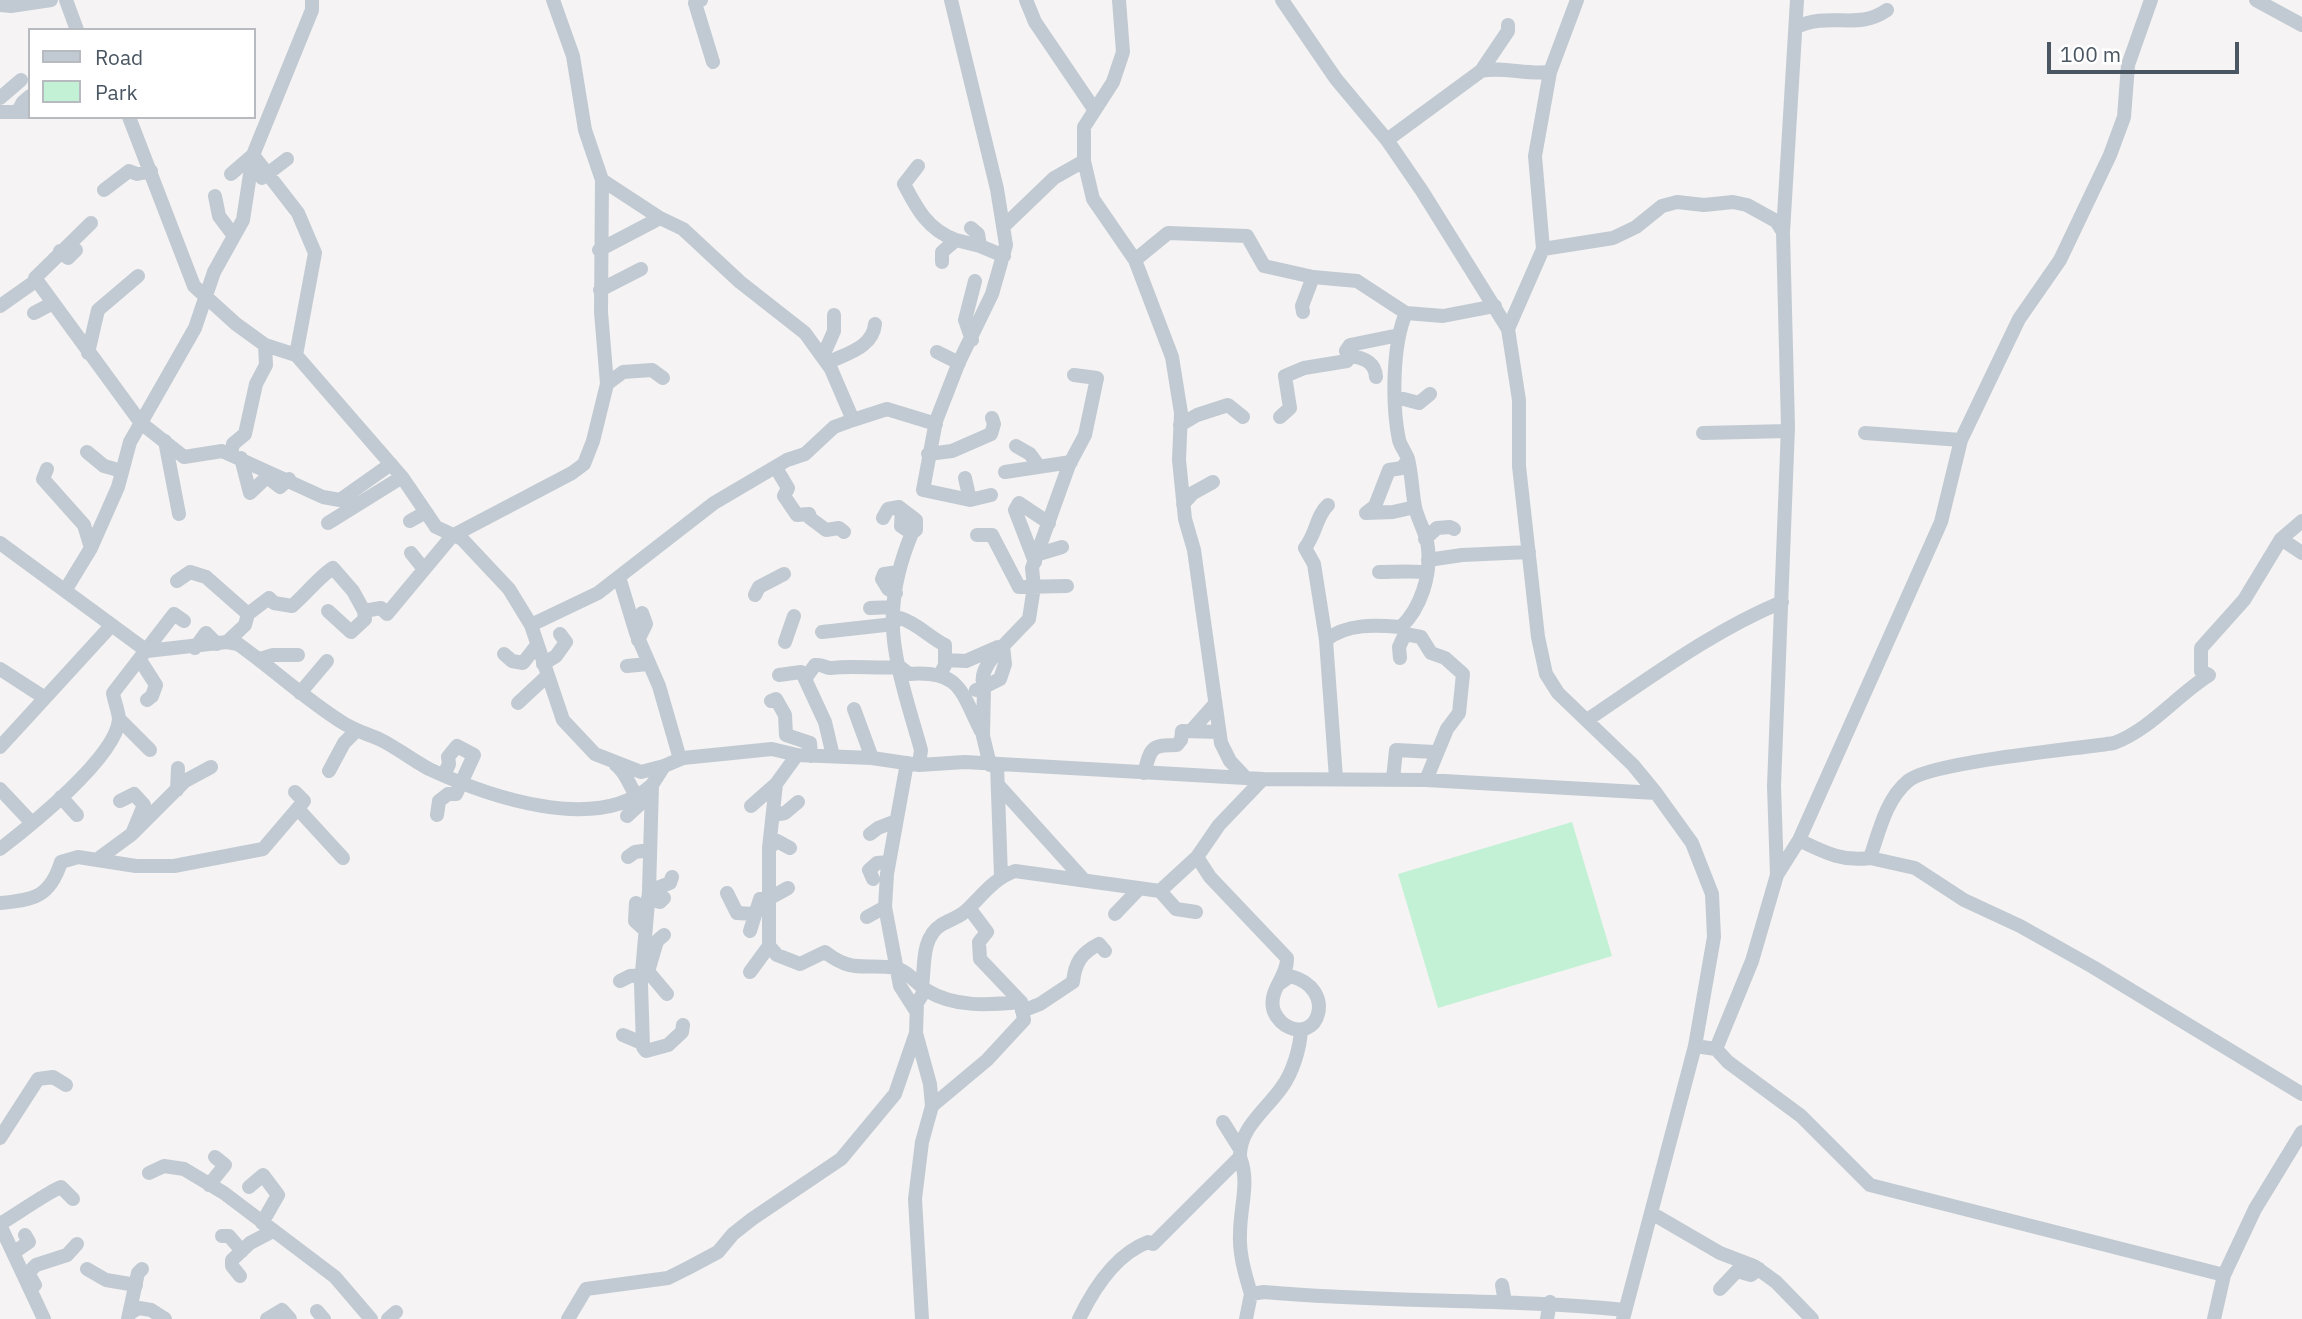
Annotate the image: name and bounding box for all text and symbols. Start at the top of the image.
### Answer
legend [28,28,256,119]
scale bar [2050,28,2242,72]
text: 100 m [2060,40,2121,68]
text: Road [95,43,143,71]
text: Park [95,78,138,106]

